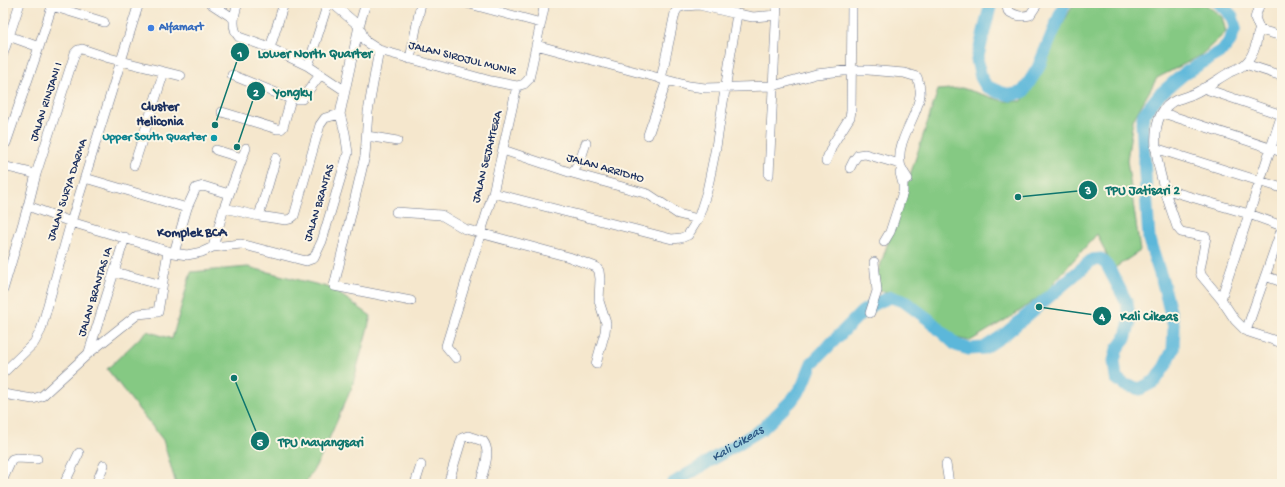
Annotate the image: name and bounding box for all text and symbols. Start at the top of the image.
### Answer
place label: Alfamart [158,21,204,35]
marker: Alfamart [146,23,156,33]
street label: JALAN SIROJUL MUNIR [407,39,518,79]
callout: Lower North Quarter [230,40,380,65]
text: Lower North Quarter [258,47,374,62]
text: 1 [237,48,243,62]
street label: JALAN RINJANI I [28,61,66,143]
callout: Yongky [246,79,321,104]
text: Yongky [272,86,313,101]
text: 2 [253,87,259,101]
district label: Cluster Heliconia [136,100,184,130]
street label: JALAN SEJAHTERA [470,109,506,204]
place label: Upper South Quarter [102,131,208,145]
marker: Upper South Quarter [209,133,219,143]
street label: JALAN SURYA DARMA [45,136,91,243]
street label: JALAN ARRIDHO [565,151,645,187]
street label: JALAN BRANTAS [302,162,339,243]
callout: TPU Jatisari 2 [1078,177,1188,202]
text: TPU Jatisari 2 [1105,184,1181,199]
text: 3 [1084,185,1091,199]
district label: Komplek BCA [156,226,228,242]
street label: JALAN BRANTAS IA [76,245,117,339]
callout: Kali Cikeas [1092,303,1186,328]
text: Kali Cikeas [1119,310,1179,325]
text: 4 [1098,311,1105,325]
water label: Kali Cikeas [709,422,767,465]
callout: TPU Mayangsari [250,429,372,454]
text: TPU Mayangsari [277,436,364,451]
text: 5 [257,437,264,451]

